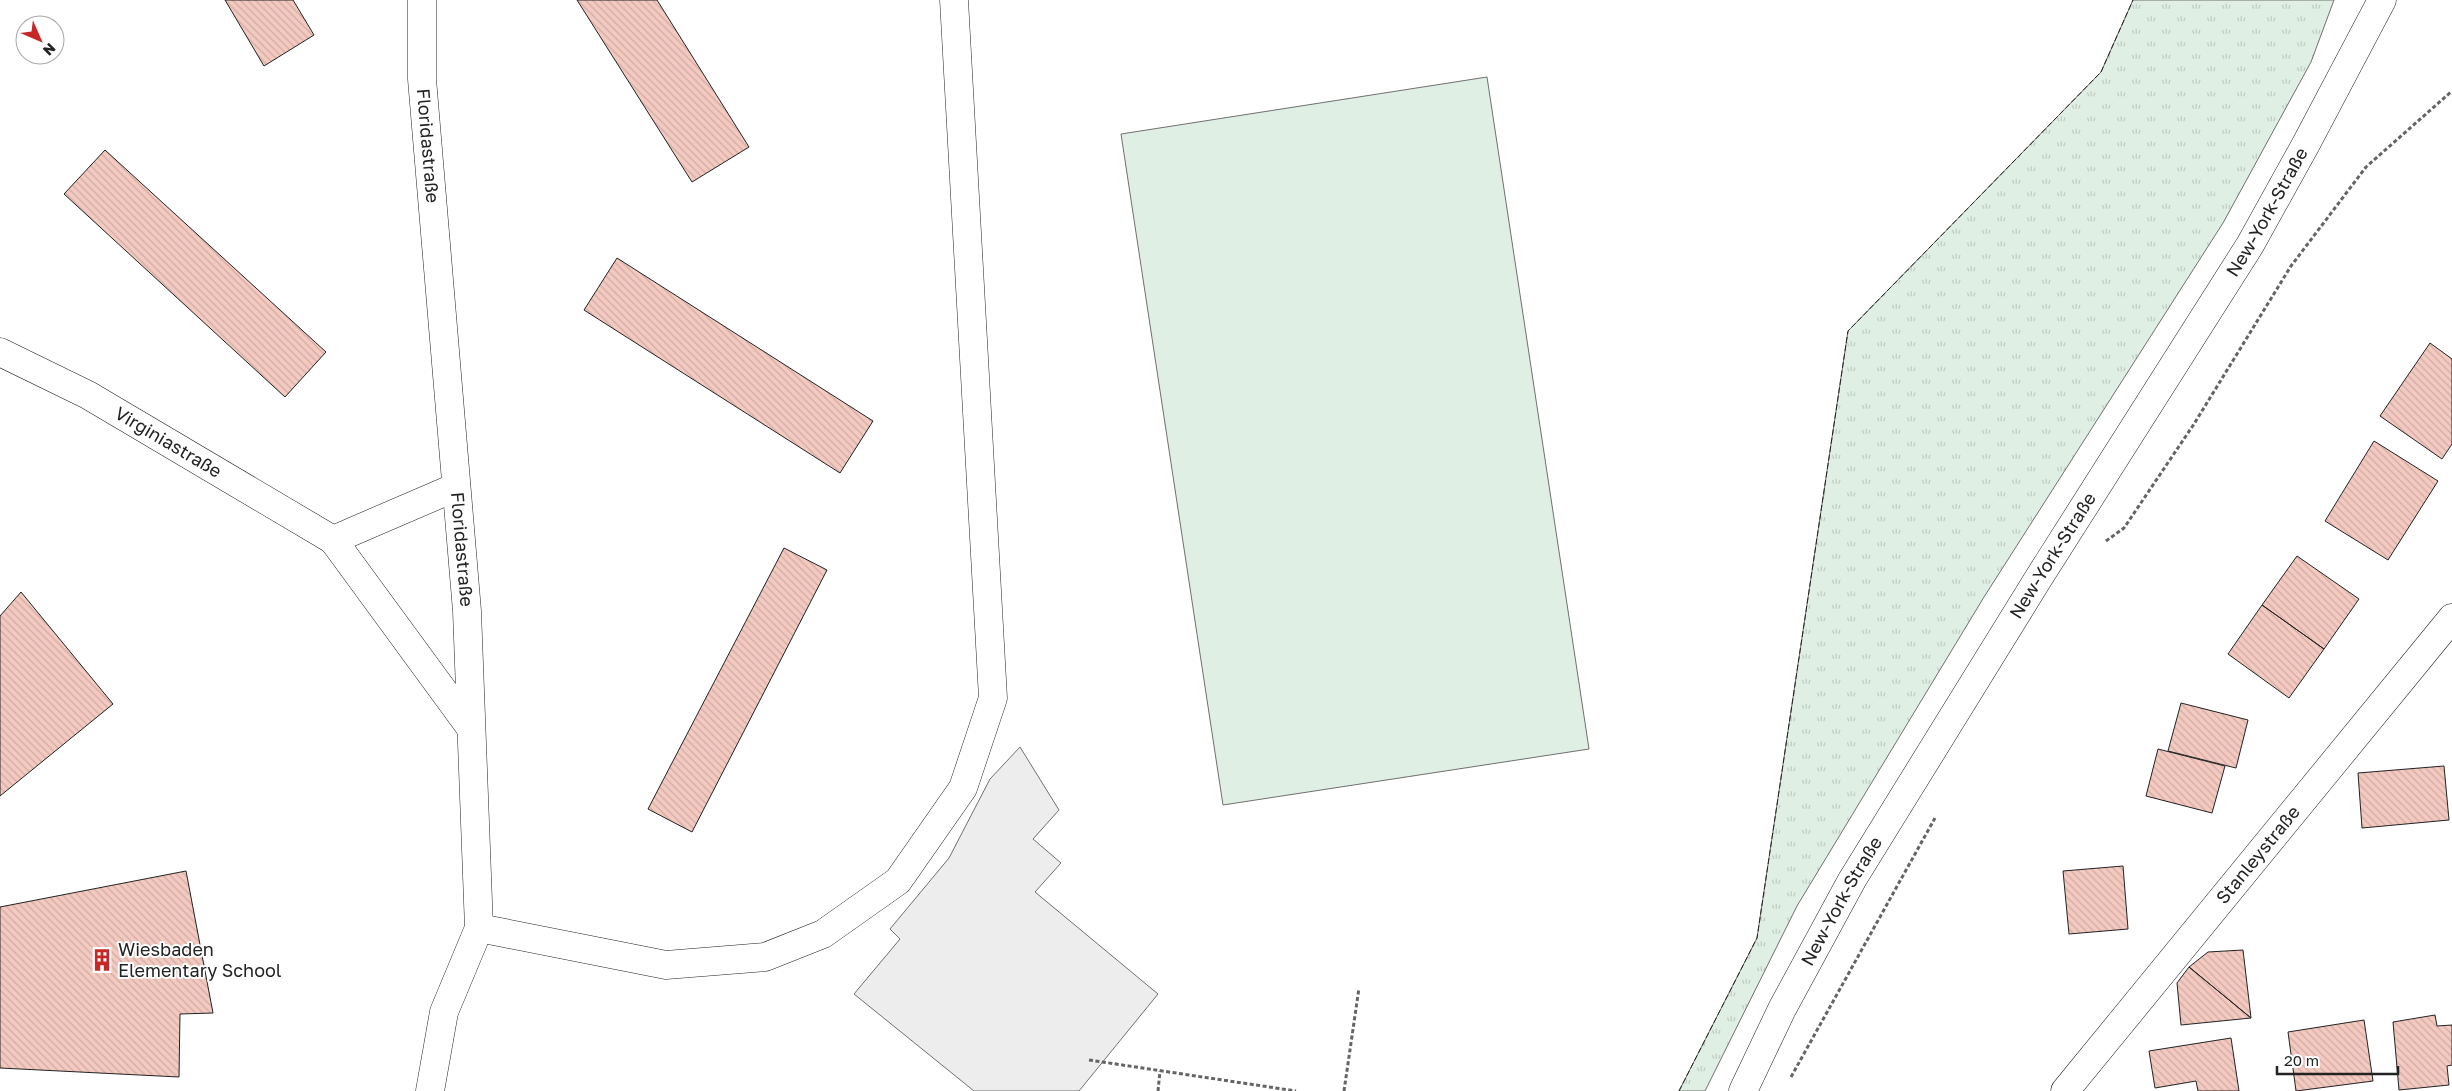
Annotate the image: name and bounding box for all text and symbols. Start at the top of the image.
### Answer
north arrow [15,15,65,65]
text: N [40,40,59,59]
street label: Floridastraße [413,88,444,204]
street label: New-York-Straße [2221,143,2312,280]
street label: Virginiastraße [111,401,226,482]
street label: New-York-Straße [2004,488,2100,622]
street label: Floridastraße [447,491,479,607]
street label: Stanleystraße [2211,801,2304,908]
street label: New-York-Straße [1796,832,1886,969]
place label: Wiesbaden Elementary School [118,938,282,981]
building icon: Wiesbaden Elementary School [89,947,115,973]
scale bar [2277,1044,2398,1076]
text: 20 m [2284,1051,2319,1069]

